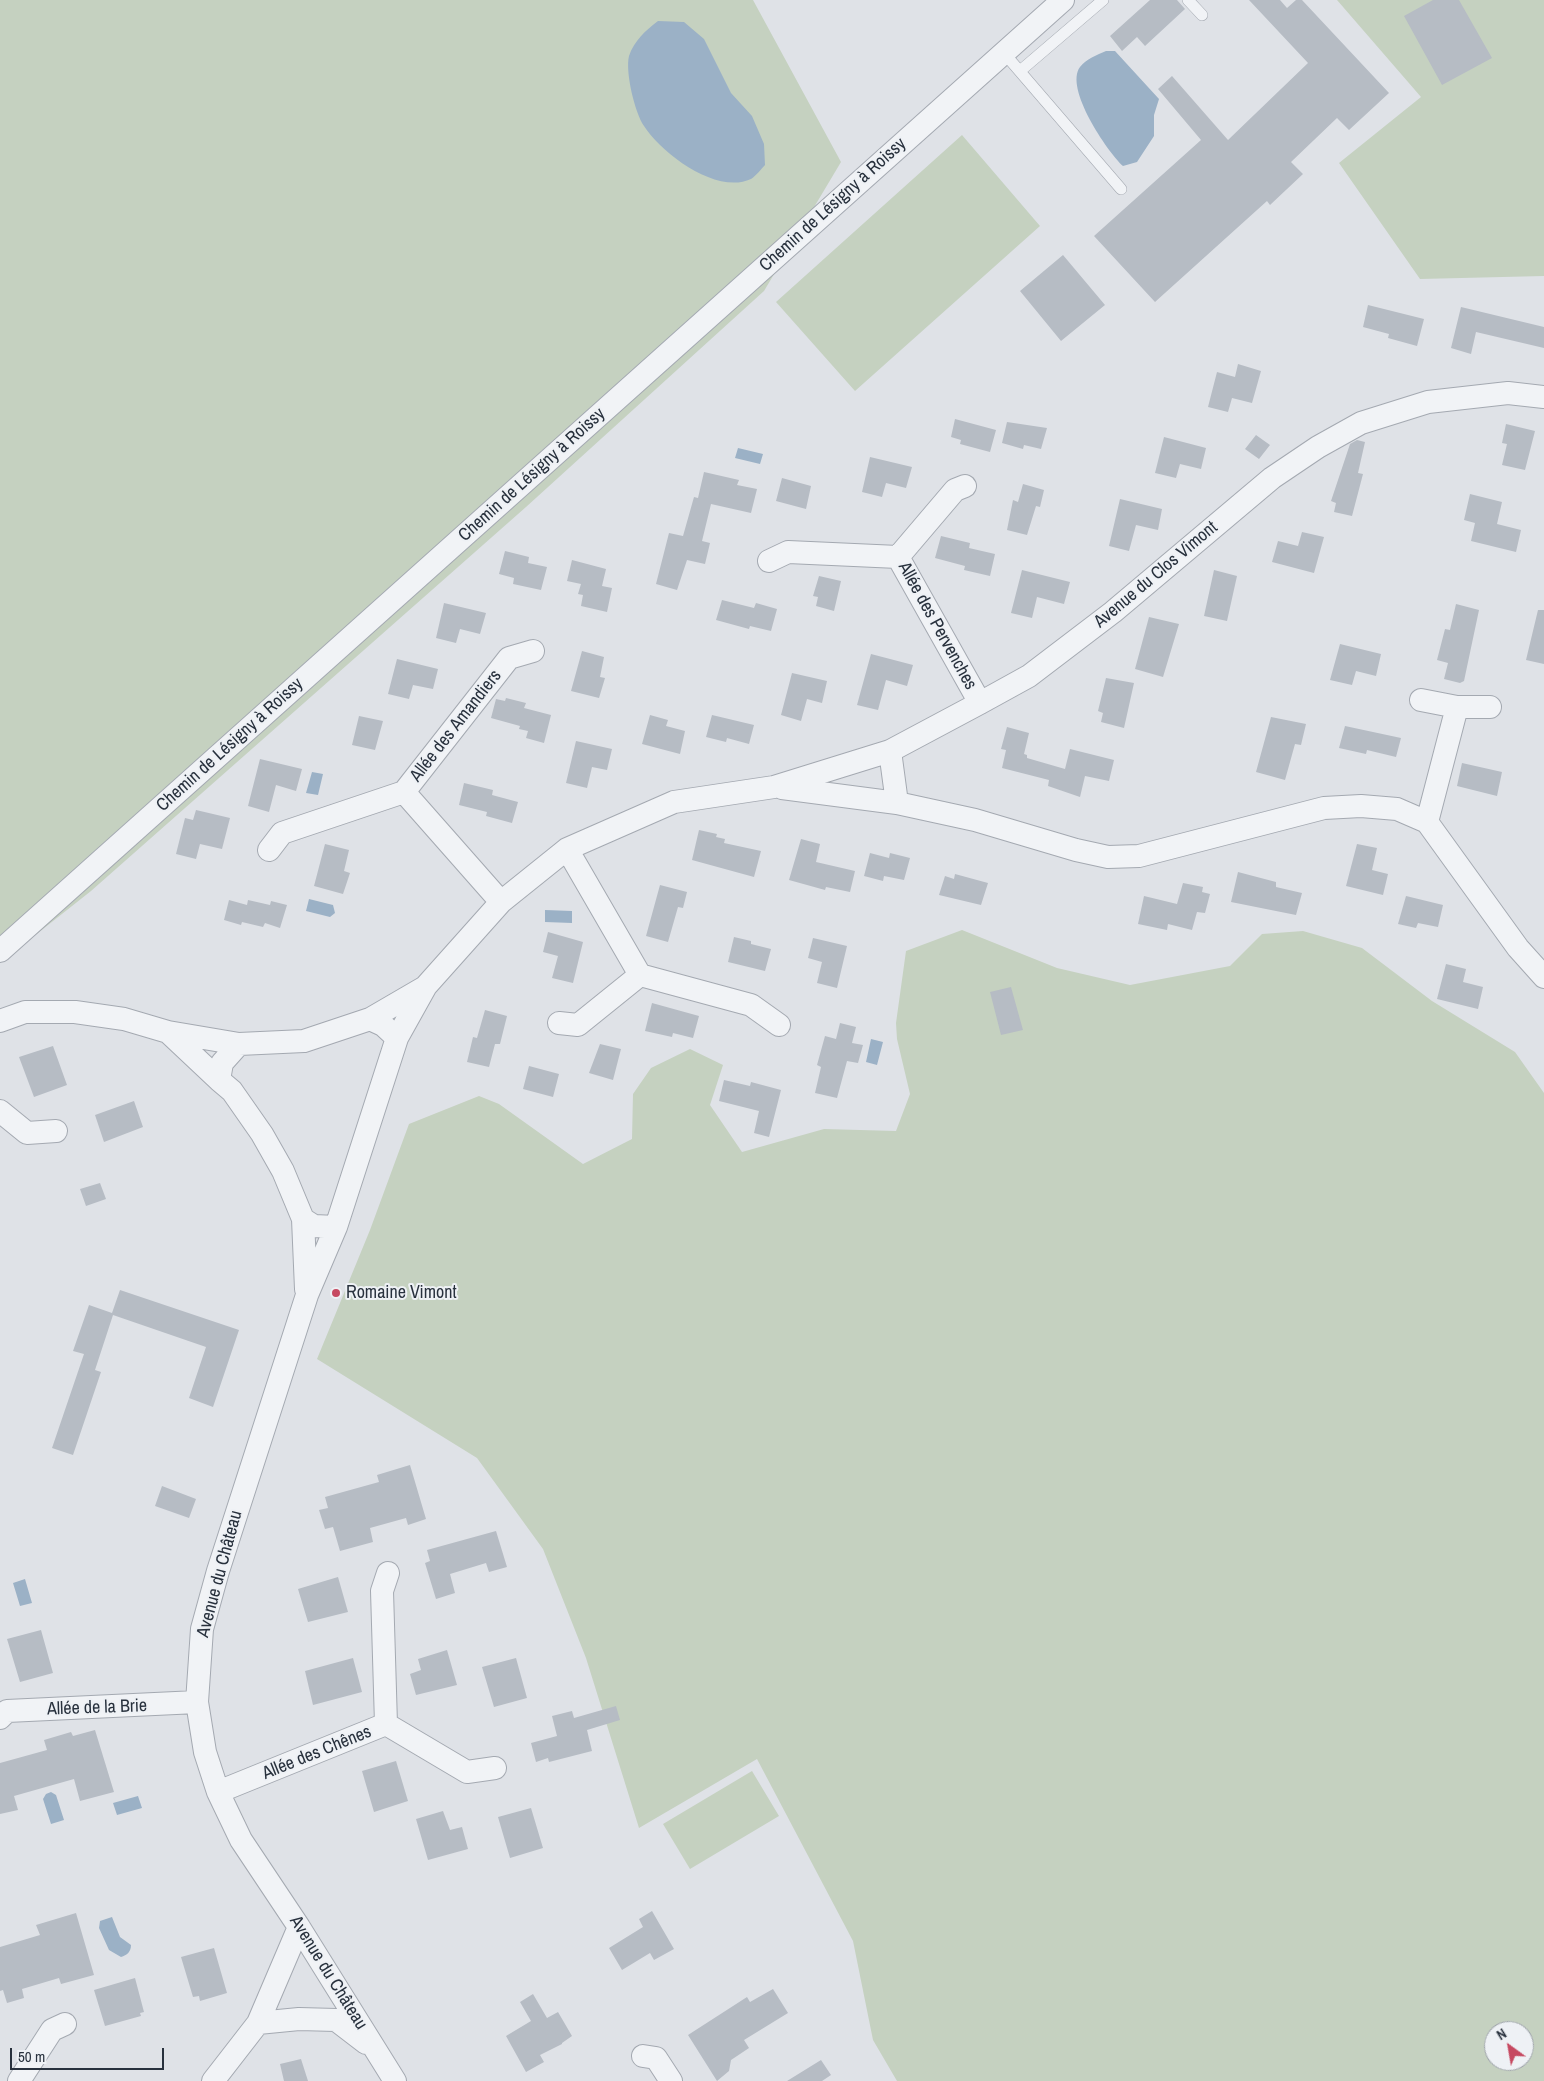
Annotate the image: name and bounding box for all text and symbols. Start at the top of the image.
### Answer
street label: Chemin de Lésigny à Roissy [755,134,911,276]
street label: Chemin de Lésigny à Roissy [454,404,610,546]
street label: Avenue du Clos Vimont [1090,517,1222,633]
street label: Allée des Pervenches [893,558,981,694]
street label: Allée des Amandiers [406,666,506,786]
street label: Chemin de Lésigny à Roissy [152,674,308,816]
place label: Romaine Vimont [346,1282,457,1304]
marker: Romaine Vimont [330,1287,342,1299]
street label: Avenue du Château [193,1508,247,1640]
street label: Allée de la Brie [47,1695,147,1721]
street label: Allée des Chênes [259,1721,375,1785]
street label: Avenue du Château [284,1912,372,2034]
north arrow [1484,2021,1534,2071]
text: N [1493,2024,1510,2044]
scale bar [12,2038,166,2070]
text: 50 m [18,2046,45,2067]

